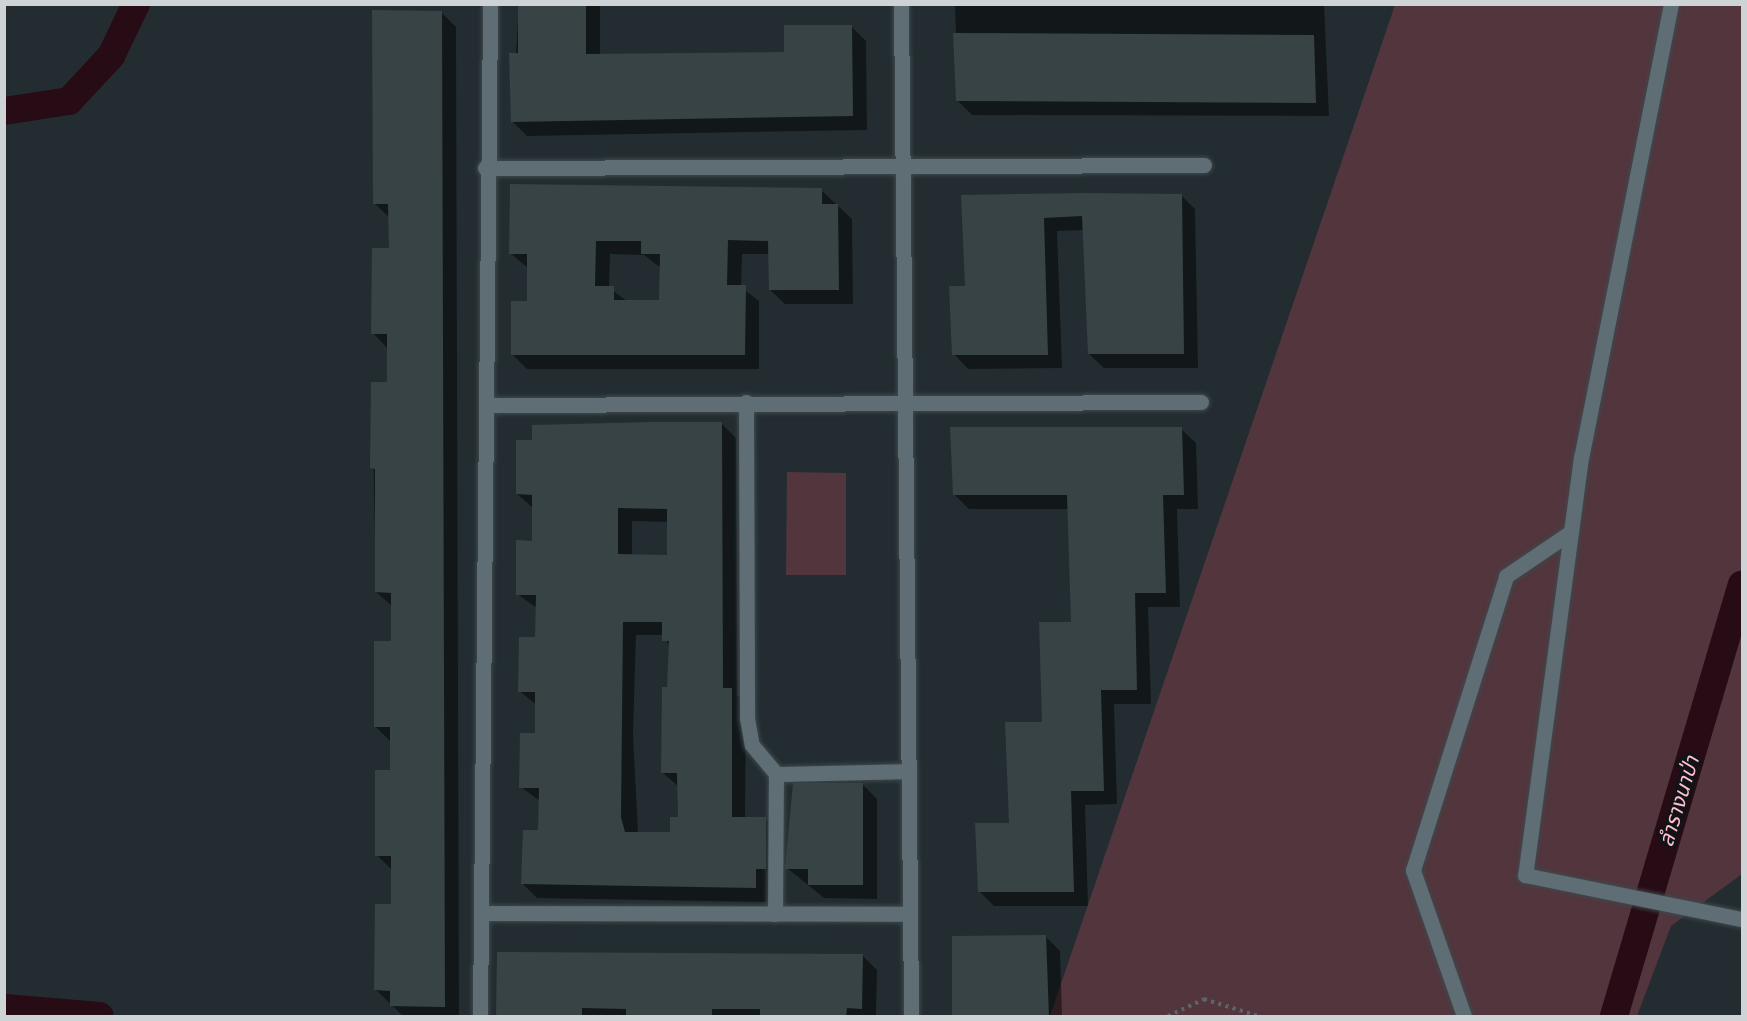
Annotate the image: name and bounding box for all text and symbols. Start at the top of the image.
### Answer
water label: ลำรางนาป่า [1652,753,1704,849]

